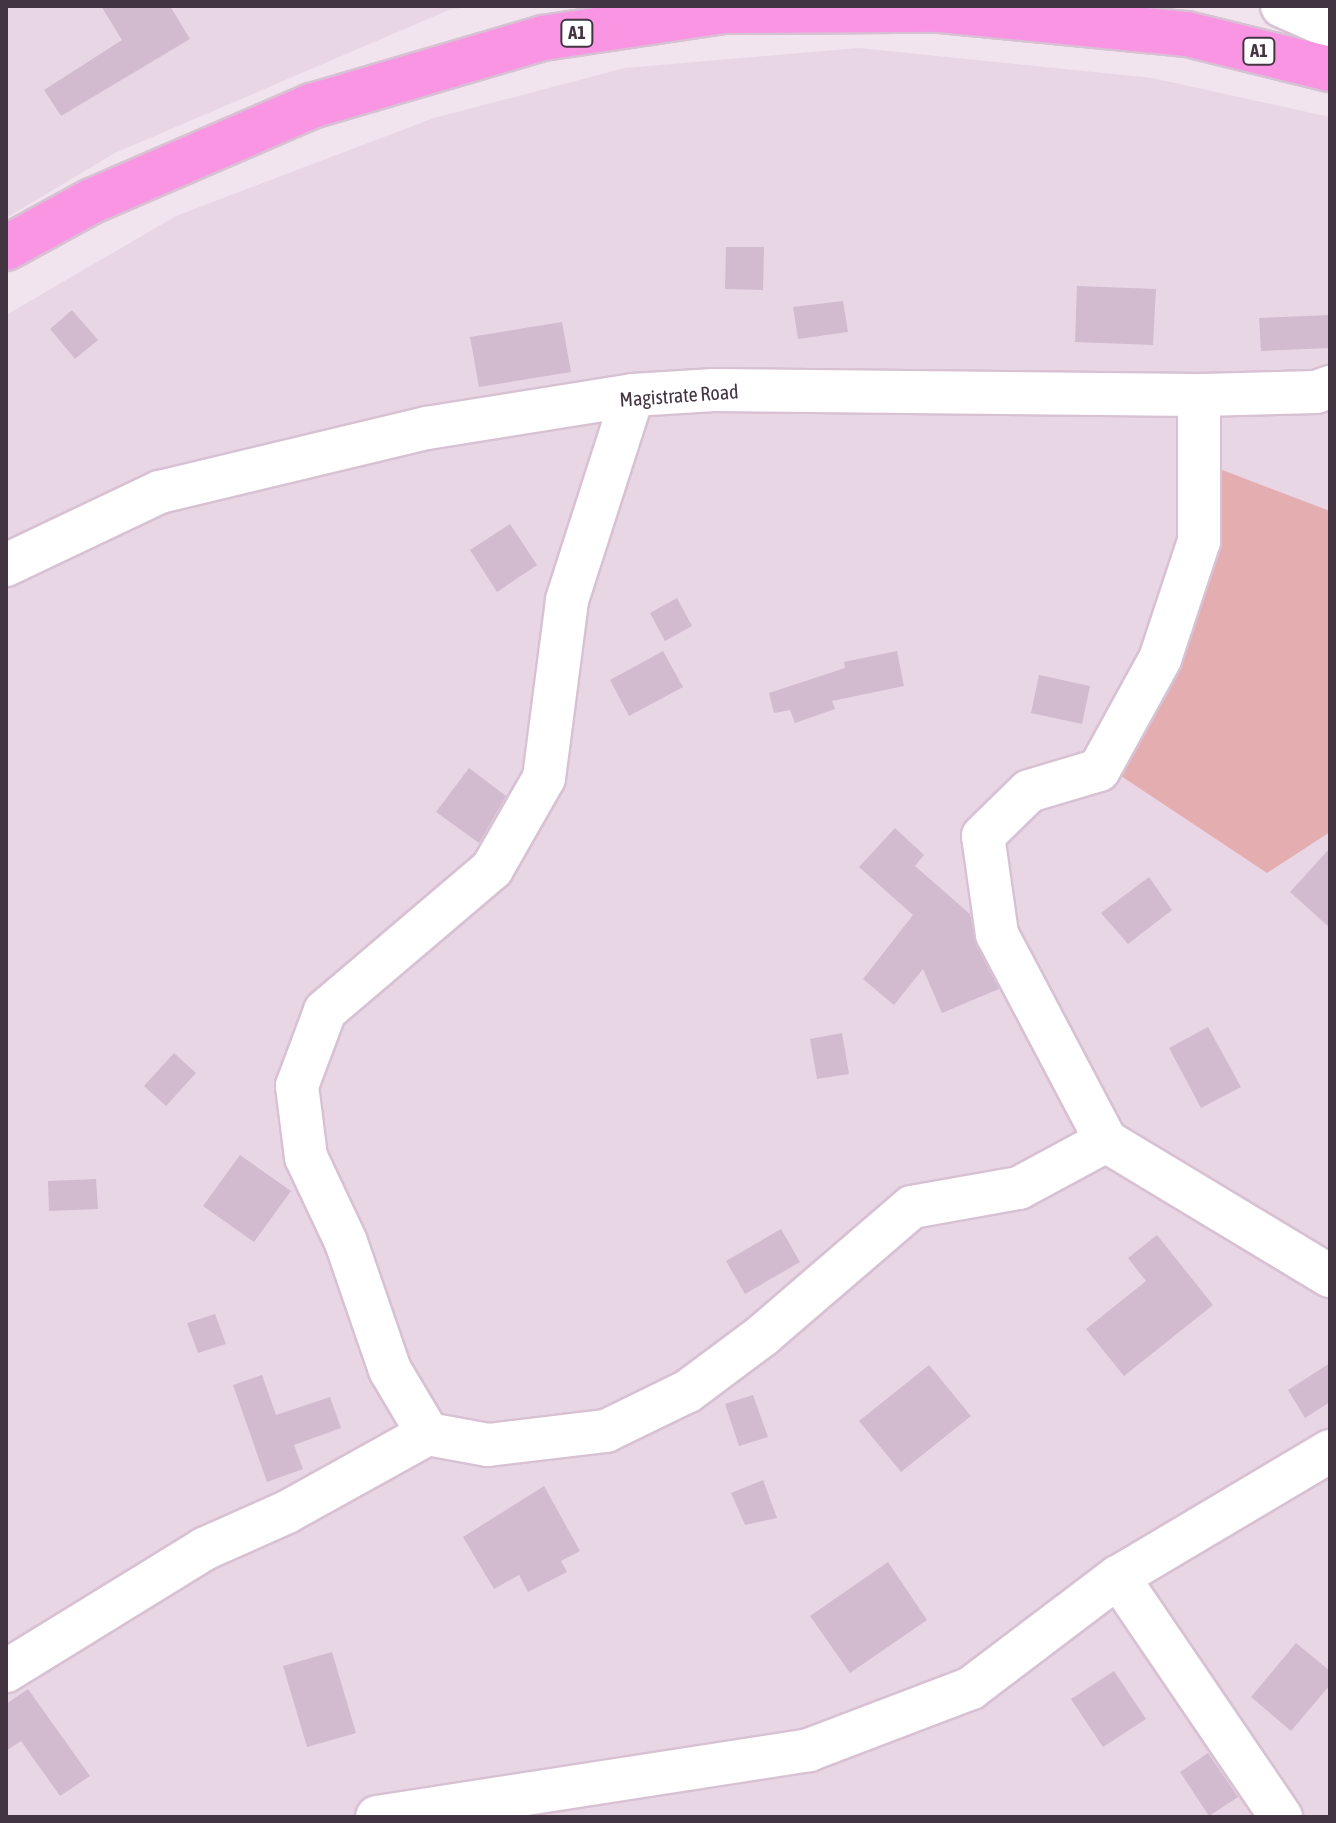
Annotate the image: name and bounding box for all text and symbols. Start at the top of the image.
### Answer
road number: A1 [559,19,595,47]
road number: A1 [1241,37,1277,65]
street label: Magistrate Road [619,379,739,411]

